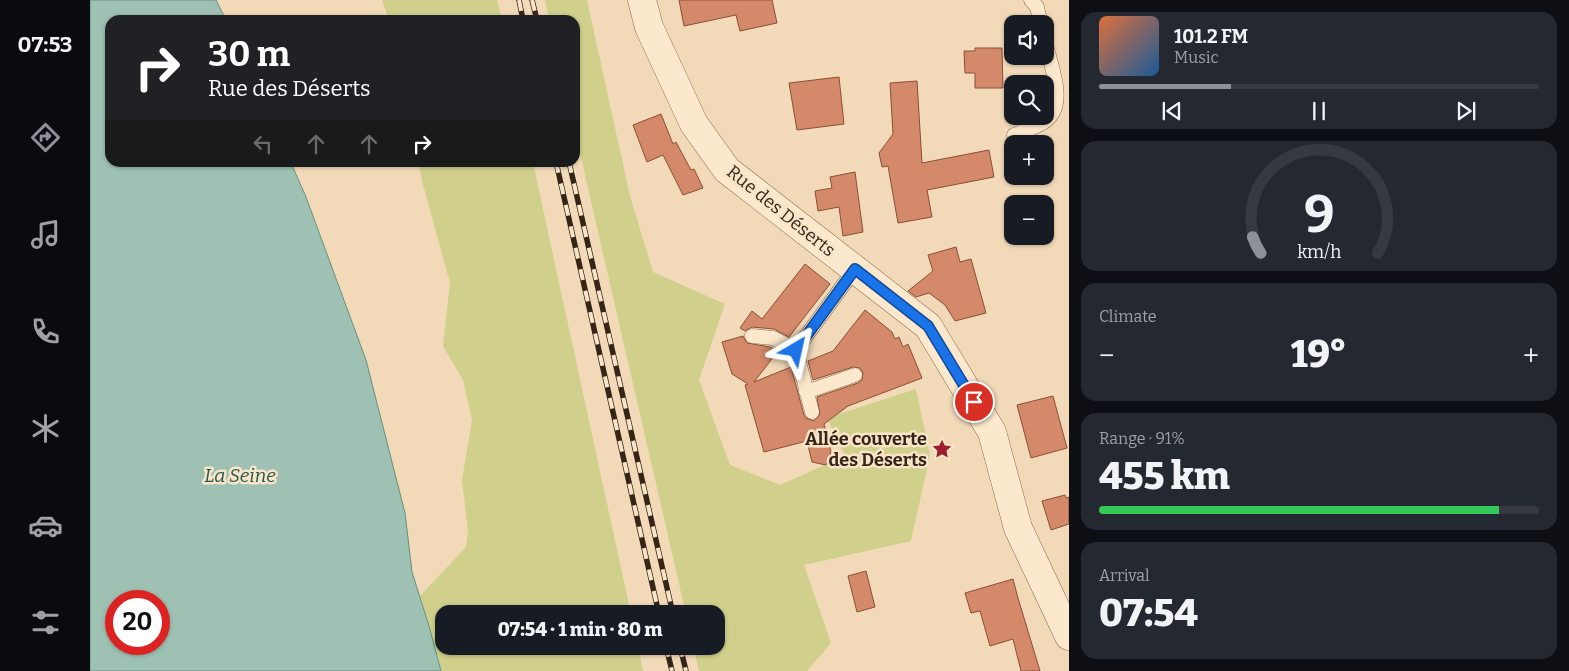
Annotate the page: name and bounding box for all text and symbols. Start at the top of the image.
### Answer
map controls [1004,15,1054,245]
button: sound [1004,15,1054,65]
text: 101.2 FM [1174,25,1248,48]
text: 07:53 [17,31,73,58]
text: 30 m [208,33,290,75]
icon: right [125,35,190,100]
text: Music [1174,48,1219,67]
text: Rue des Déserts [208,75,370,102]
button: search [1004,75,1054,125]
icon: previous [1158,97,1186,125]
icon: pause [1305,97,1333,125]
icon: next [1452,97,1480,125]
icon: directions [28,120,63,155]
icon: left [249,130,277,158]
icon: ahead [302,130,330,158]
icon: ahead [355,130,383,158]
icon: right [408,130,436,158]
button: + [1004,135,1054,185]
street label: Rue des Déserts [722,161,840,261]
text: 9 [1304,183,1334,246]
button: − [1004,195,1054,245]
icon: music [28,217,63,252]
text: km/h [1297,241,1341,263]
text: Climate [1099,307,1157,326]
icon: phone [28,314,63,349]
position arrow [769,323,821,375]
text: 19° [1291,331,1347,377]
text: − [1099,339,1114,372]
text: + [1523,339,1539,372]
pin [953,381,995,423]
icon: arrive [960,388,988,416]
icon: climate [28,411,63,446]
place label: Allée couverte des Déserts [805,428,927,471]
text: Range · 91% [1099,429,1185,448]
place icon: Allée couverte des Déserts [931,438,953,460]
text: 455 km [1099,453,1230,499]
water label: La Seine [204,464,276,487]
icon: car [28,508,63,543]
text: Arrival [1099,566,1150,585]
speed limit sign: 20 [105,590,170,655]
text: 07:54 [1099,590,1198,636]
icon: filters [28,605,63,640]
text: 07:54 · 1 min · 80 m [498,618,662,641]

